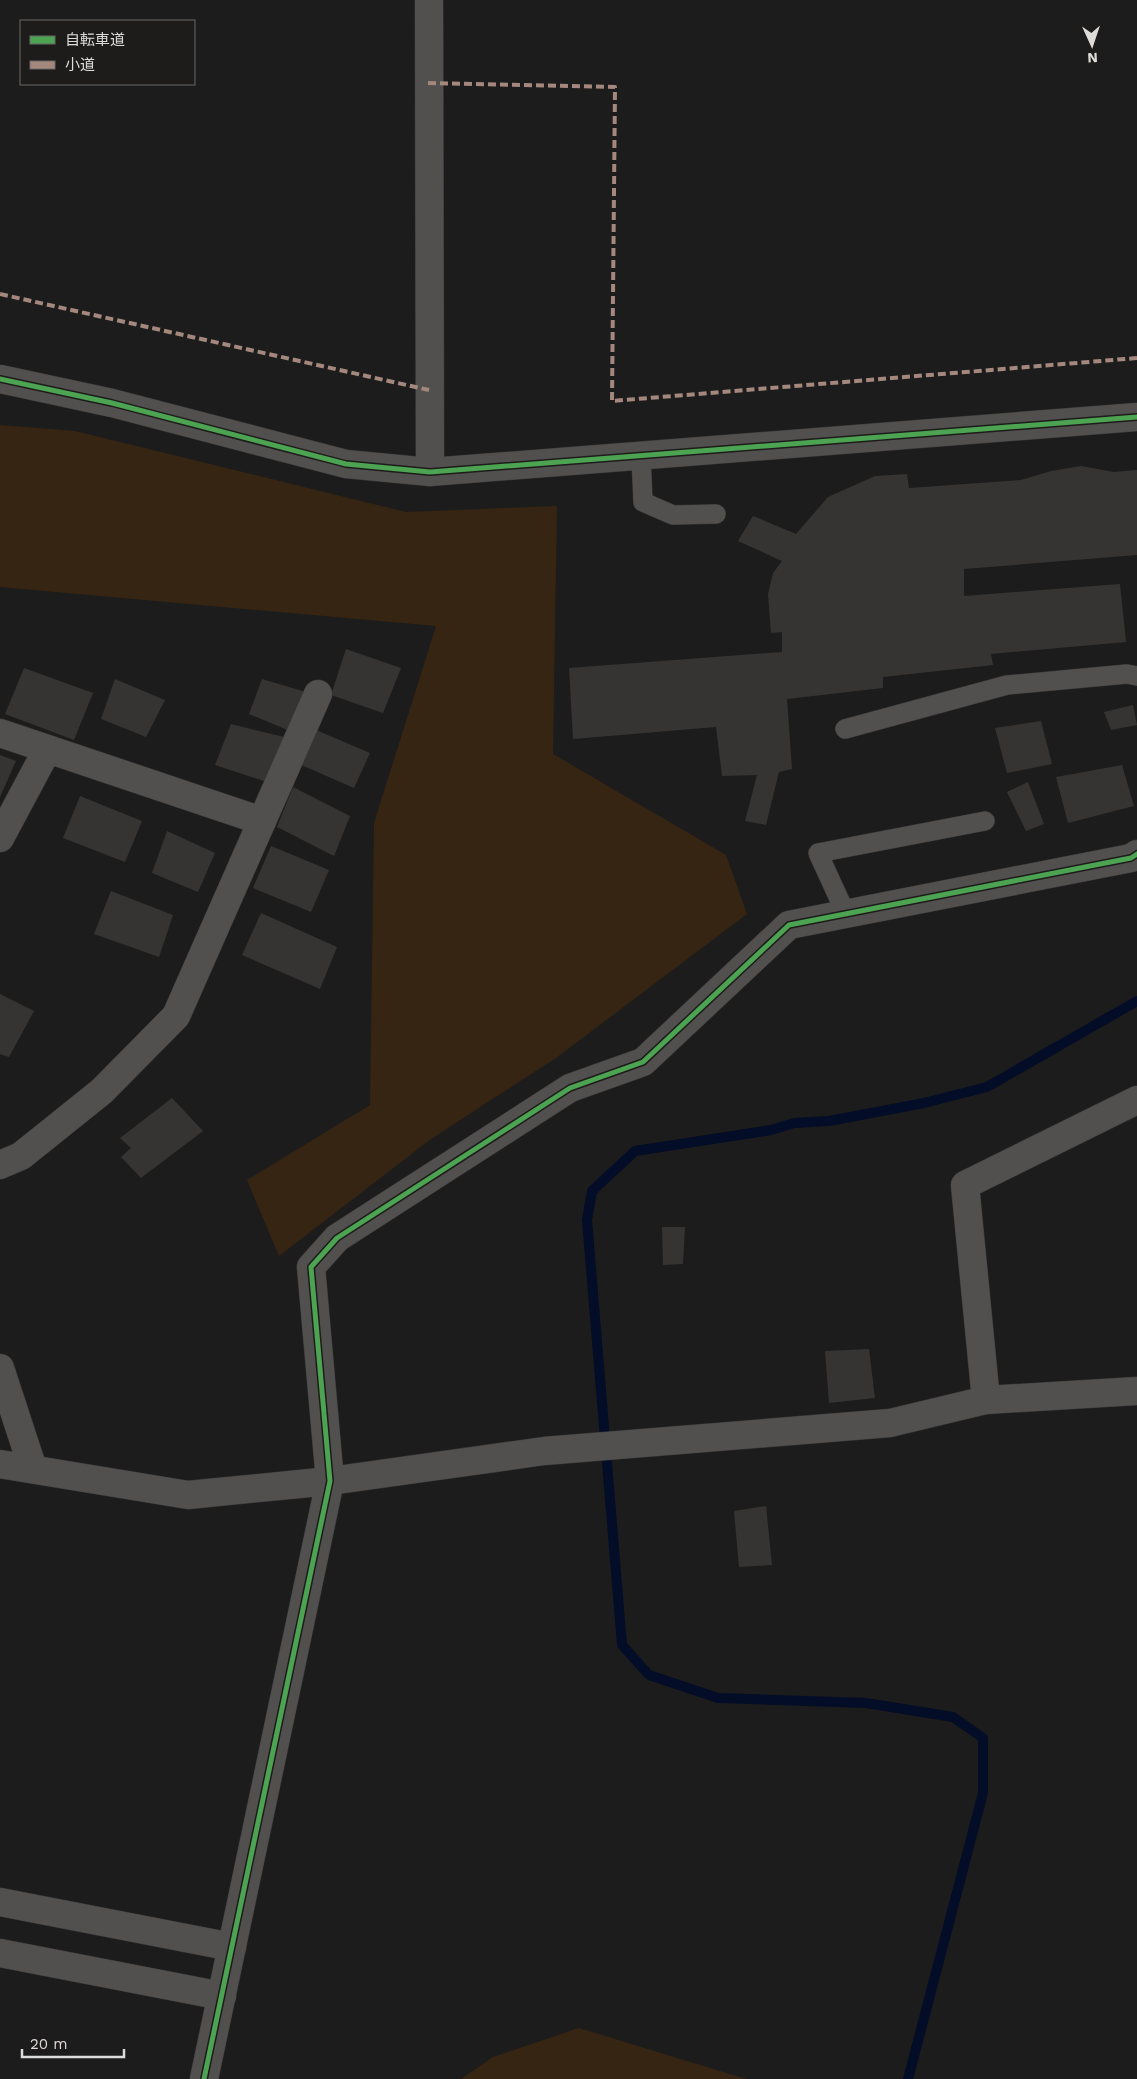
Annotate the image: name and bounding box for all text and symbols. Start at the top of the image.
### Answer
legend [20,20,195,85]
north arrow [1067,20,1117,70]
text: 自転車道 [65,31,125,49]
text: N [1087,50,1098,66]
text: 小道 [65,56,95,74]
scale bar [22,2026,125,2058]
text: 20 m [30,2035,68,2053]

